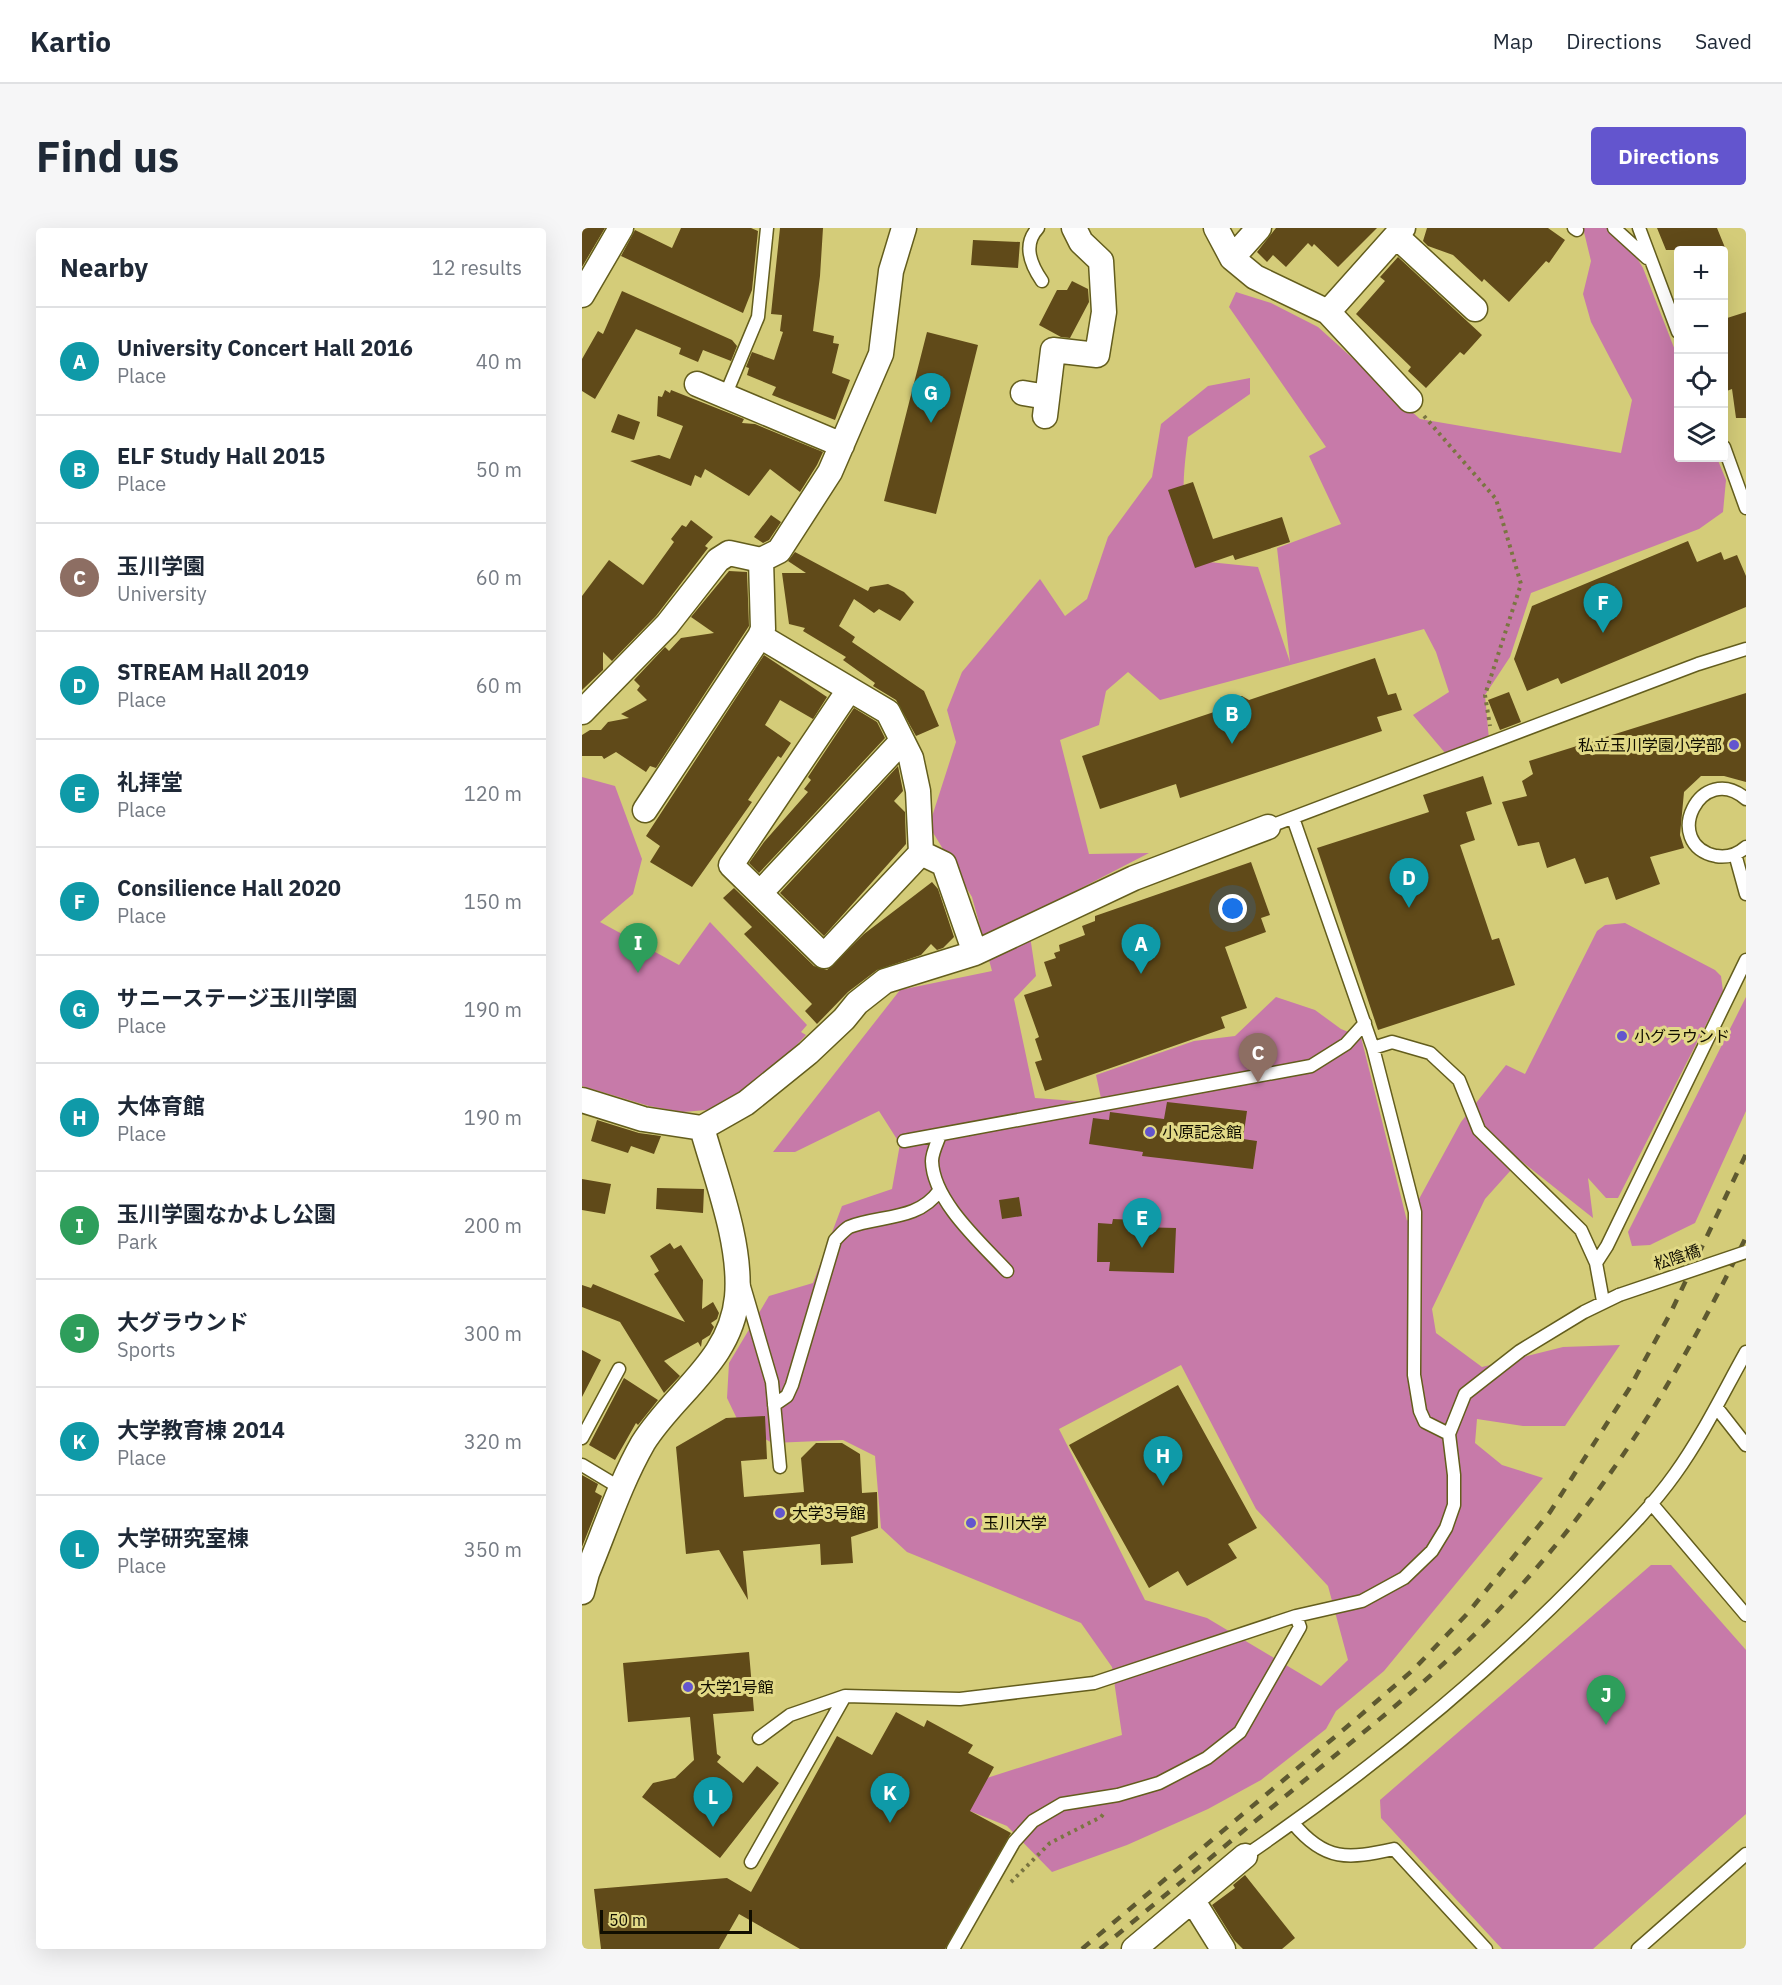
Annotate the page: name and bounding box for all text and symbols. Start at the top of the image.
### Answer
text: Kartio [30,23,111,60]
text: Map [1493,27,1533,55]
text: Directions [1566,27,1662,55]
text: Saved [1695,27,1752,55]
button: Directions [1591,127,1746,185]
text: Find us [36,129,179,184]
map controls [1674,246,1728,462]
button: + [1674,246,1728,300]
text: Nearby [60,250,148,284]
text: 12 results [432,254,522,281]
button: − [1674,300,1728,354]
text: University Concert Hall 2016 [117,333,413,362]
text: A [73,348,86,375]
text: 40 m [476,348,522,375]
button: locate [1674,354,1728,408]
text: Place [117,362,166,389]
pin: G [912,374,950,423]
button: layers [1674,408,1728,462]
text: ELF Study Hall 2015 [117,441,325,470]
text: B [73,456,86,483]
text: 50 m [476,456,522,483]
text: Place [117,470,166,497]
text: 玉川学園 [117,551,205,580]
text: C [73,564,86,591]
text: 60 m [476,564,522,591]
text: University [117,580,207,607]
pin: F [1584,584,1622,633]
text: STREAM Hall 2019 [117,657,309,686]
text: D [73,672,86,699]
text: 60 m [476,672,522,699]
text: Place [117,686,166,713]
pin: B [1212,694,1252,744]
place label: 私立玉川学園小学部 [1578,735,1722,755]
marker: 私立玉川学園小学部 [1727,738,1741,752]
text: 礼拝堂 [117,767,183,796]
text: E [73,780,86,807]
text: 120 m [464,780,522,807]
text: Place [117,796,166,823]
pin: D [1390,858,1428,908]
text: Consilience Hall 2020 [117,873,341,902]
text: F [74,888,85,915]
text: 150 m [464,888,522,915]
your location [1218,894,1247,923]
text: Place [117,902,166,929]
pin: I [618,924,658,973]
pin: A [1122,924,1160,974]
text: サニーステージ玉川学園 [117,983,357,1012]
text: G [72,996,87,1023]
text: 190 m [464,996,522,1023]
text: Place [117,1012,166,1039]
place label: 小グラウンド [1634,1026,1730,1046]
marker: 小グラウンド [1615,1029,1629,1043]
pin: C [1238,1034,1278,1083]
text: 大体育館 [117,1091,205,1120]
text: H [72,1104,87,1131]
text: 190 m [464,1104,522,1131]
text: Place [117,1120,166,1147]
place label: 小原記念館 [1162,1122,1242,1142]
marker: 小原記念館 [1143,1125,1157,1139]
pin: E [1122,1198,1162,1248]
text: 玉川学園なかよし公園 [117,1199,336,1228]
text: I [75,1212,84,1239]
text: 200 m [464,1212,522,1239]
text: Park [117,1228,157,1255]
street label: 松陰橋 [1651,1240,1703,1274]
text: 大グラウンド [117,1307,249,1336]
text: J [74,1320,85,1347]
text: 300 m [464,1320,522,1347]
text: Sports [117,1336,176,1363]
text: 大学教育棟 2014 [117,1415,285,1444]
text: K [73,1428,86,1455]
text: 320 m [464,1428,522,1455]
pin: H [1144,1436,1182,1486]
text: Place [117,1444,166,1471]
place label: 大学3号館 [792,1503,866,1523]
marker: 大学3号館 [773,1506,787,1520]
place label: 玉川大学 [983,1513,1047,1533]
marker: 玉川大学 [964,1516,978,1530]
text: 大学研究室棟 [117,1523,249,1552]
text: L [74,1536,85,1563]
text: 350 m [464,1536,522,1563]
text: Place [117,1552,166,1579]
pin: J [1586,1676,1626,1725]
place label: 大学1号館 [700,1677,774,1697]
marker: 大学1号館 [681,1680,695,1694]
pin: K [870,1774,910,1823]
pin: L [694,1778,732,1827]
scale bar [600,1907,752,1934]
text: 50 m [609,1910,646,1930]

